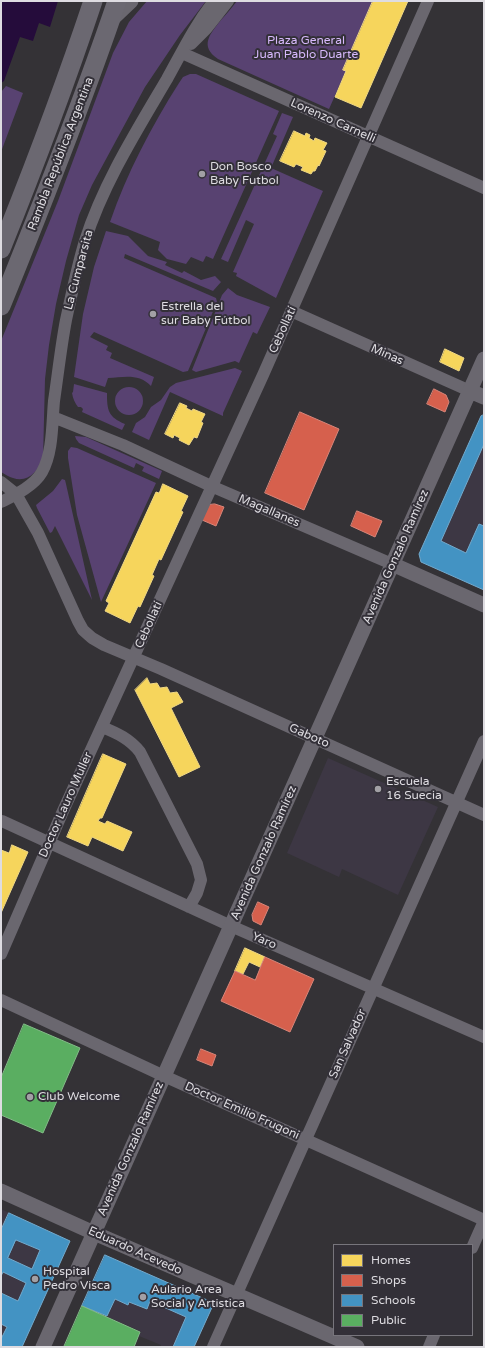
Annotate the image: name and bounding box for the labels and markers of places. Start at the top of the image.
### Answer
place label: Don Bosco Baby Futbol [210,160,279,188]
marker: Don Bosco Baby Futbol [197,169,207,179]
place label: Estrella del sur Baby Fútbol [161,300,251,328]
marker: Estrella del sur Baby Fútbol [148,309,158,319]
place label: Escuela 16 Suecia [386,775,442,803]
marker: Escuela 16 Suecia [373,784,383,794]
place label: Club Welcome [38,1090,120,1104]
marker: Club Welcome [25,1092,35,1102]
place label: Hospital Pedro Visca [43,1265,110,1293]
marker: Hospital Pedro Visca [30,1274,40,1284]
place label: Aulario Area Social y Artistica [151,1283,245,1311]
marker: Aulario Area Social y Artistica [138,1292,148,1302]

